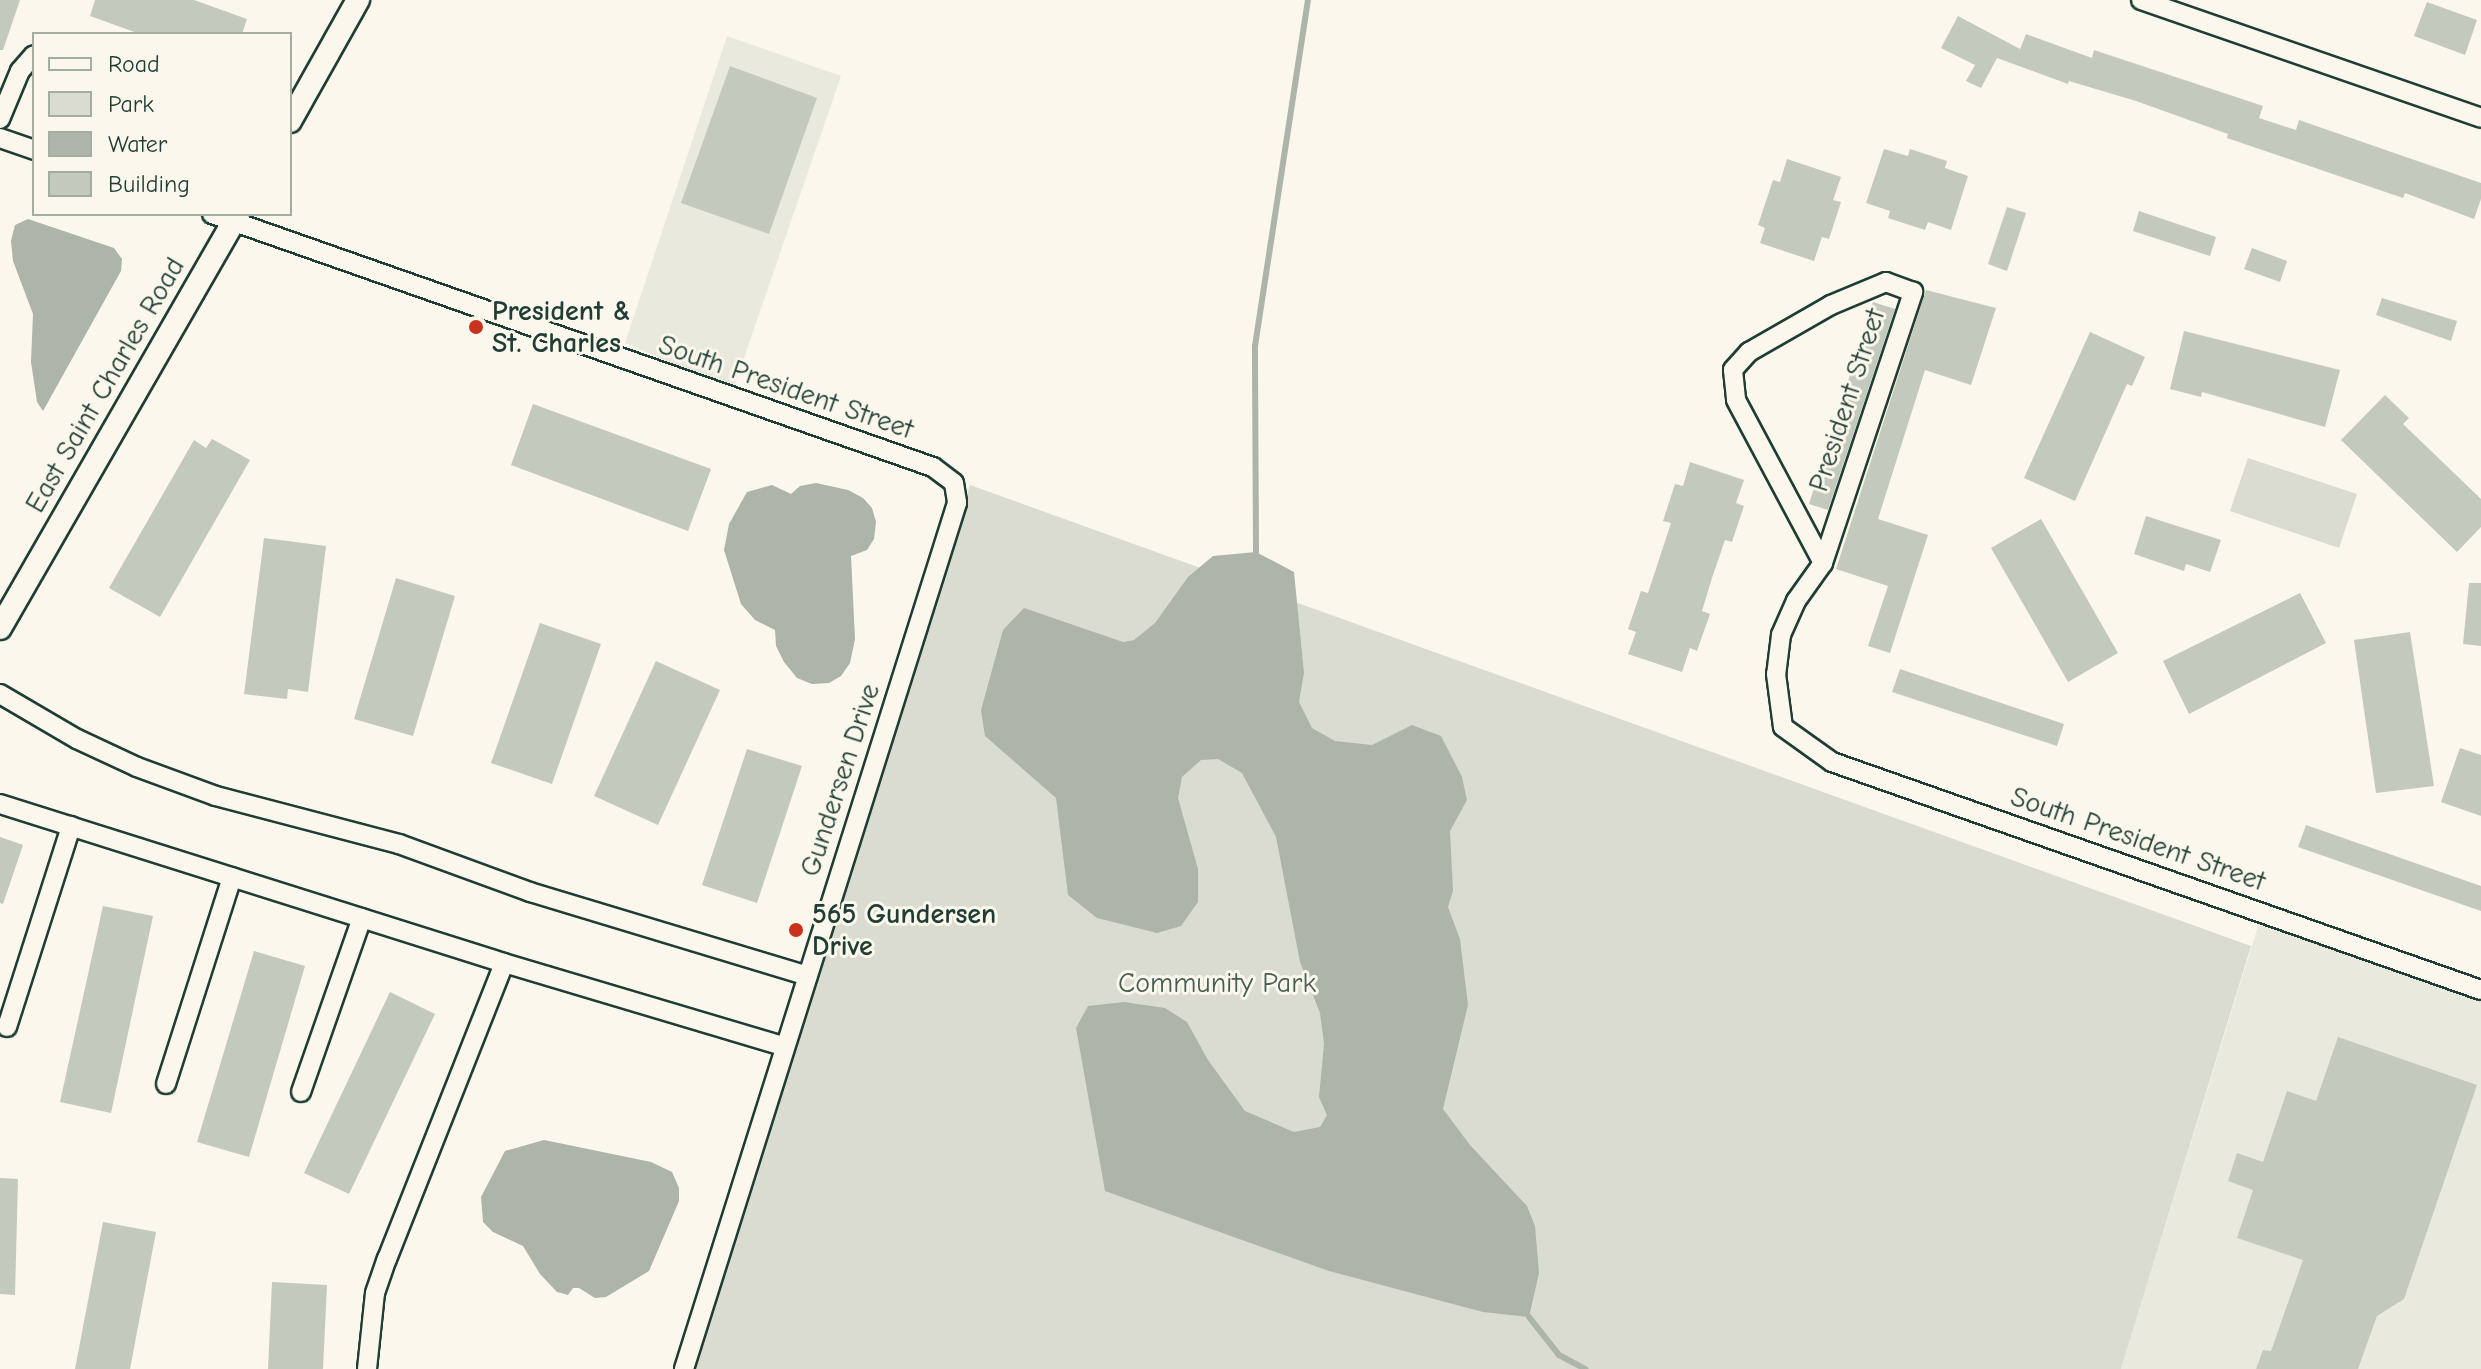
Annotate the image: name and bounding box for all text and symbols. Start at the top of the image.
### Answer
legend [32,32,292,216]
text: Road [108,50,160,78]
text: Park [108,90,154,118]
text: Water [108,130,167,158]
text: Building [108,170,190,198]
street label: East Saint Charles Road [18,252,192,518]
place label: President & St. Charles [492,294,631,360]
street label: President Street [1802,304,1892,496]
marker: President & St. Charles [467,318,485,336]
street label: South President Street [654,328,918,446]
street label: Gundersen Drive [793,679,887,881]
street label: South President Street [2006,780,2270,898]
place label: 565 Gundersen Drive [812,897,996,963]
marker: 565 Gundersen Drive [787,921,805,939]
park label: Community Park [1118,966,1316,1000]

